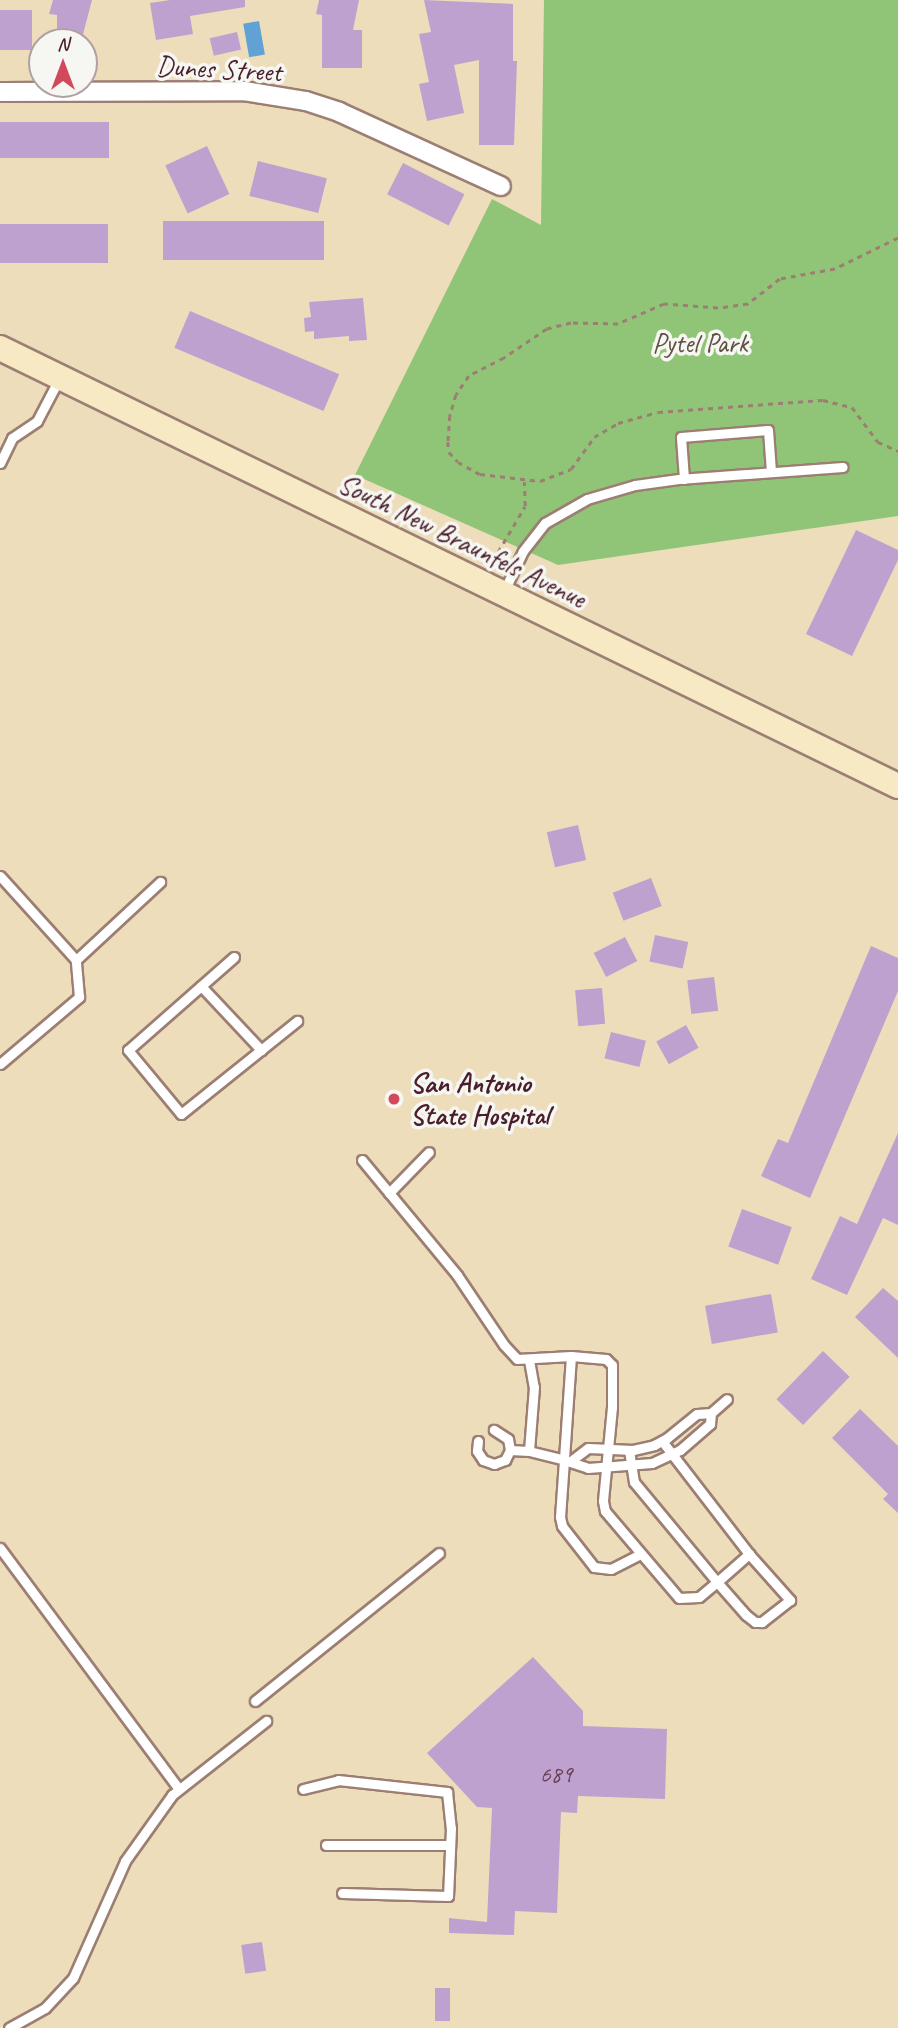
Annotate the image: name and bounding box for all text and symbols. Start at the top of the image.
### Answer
north arrow [28,28,98,98]
text: N [57,32,69,56]
street label: Dunes Street [155,49,283,89]
park label: Pytel Park [652,326,748,360]
street label: South New Braunfels Avenue [332,466,592,616]
place label: San Antonio State Hospital [410,1066,550,1132]
marker: San Antonio State Hospital [384,1089,404,1109]
house number: 689 [540,1761,572,1789]

